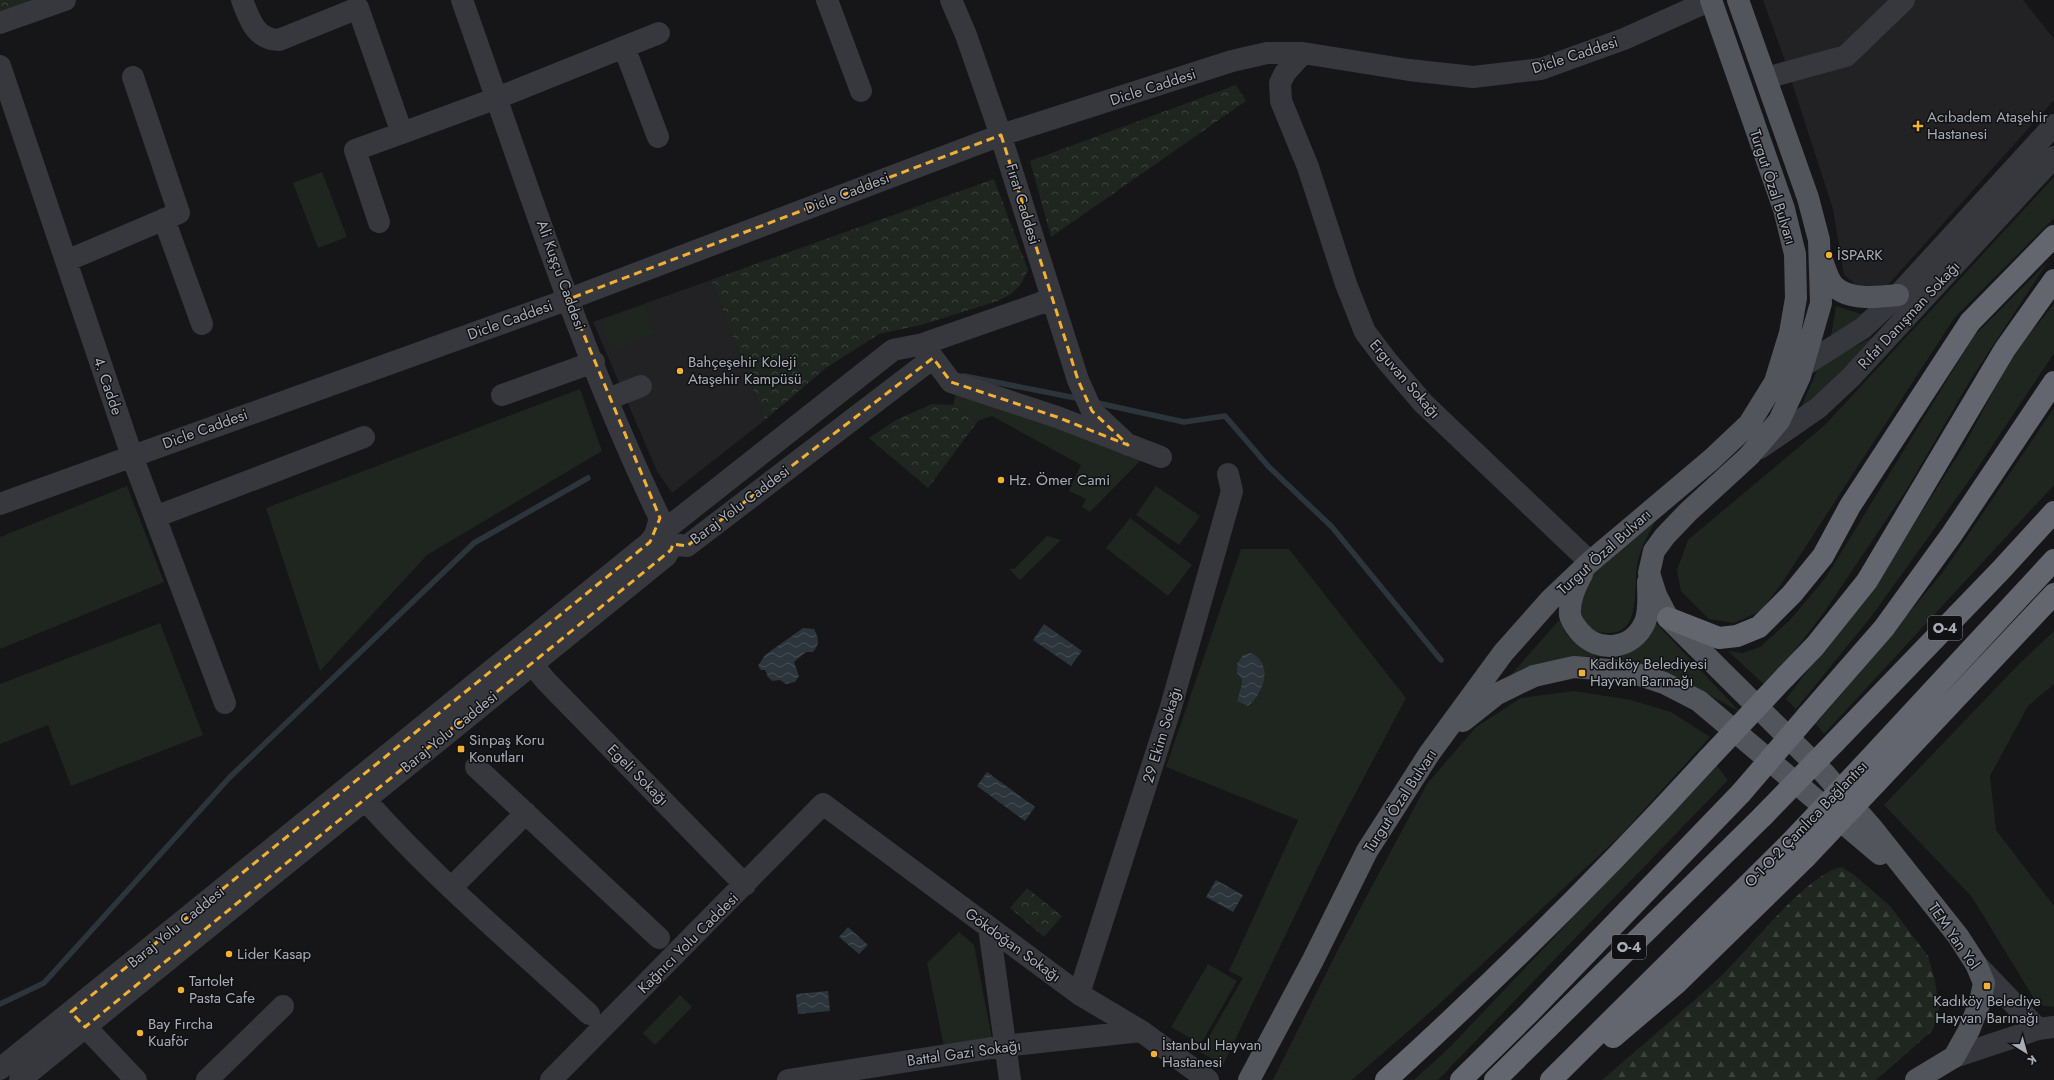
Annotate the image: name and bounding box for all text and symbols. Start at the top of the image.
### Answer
street label: Dicle Caddesi [1529,31,1621,79]
street label: Dicle Caddesi [1107,63,1199,111]
place label: Acıbadem Ataşehir Hastanesi [1927,106,2048,145]
marker: Acıbadem Ataşehir Hastanesi [1912,120,1924,132]
street label: Turgut Özal Bulvarı [1744,127,1802,247]
street label: Fırat Caddesi [1000,161,1046,247]
street label: Dicle Caddesi [801,167,893,219]
street label: Ali Kuşçu Caddesi [531,217,591,333]
place label: İSPARK [1837,244,1883,266]
marker: İSPARK [1824,250,1834,260]
street label: Rıfat Danışman Sokağı [1853,256,1965,374]
street label: Dicle Caddesi [464,294,556,346]
street label: Erguvan Sokağı [1364,335,1446,423]
place label: Bahçeşehir Koleji Ataşehir Kampüsü [688,351,802,390]
street label: 4. Cadde [88,354,128,418]
marker: Bahçeşehir Koleji Ataşehir Kampüsü [675,366,685,376]
street label: Dicle Caddesi [159,403,251,455]
street label: Baraj Yolu Caddesi [686,460,794,550]
place label: Hz. Ömer Cami [1009,469,1110,491]
marker: Hz. Ömer Cami [996,475,1006,485]
street label: Turgut Özal Bulvarı [1552,504,1656,600]
road number: O-4 [1928,616,1962,640]
place label: Kadıköy Belediyesi Hayvan Barınağı [1590,653,1707,692]
marker: Kadıköy Belediyesi Hayvan Barınağı [1577,668,1587,678]
street label: 29 Ekim Sokağı [1137,684,1187,786]
street label: Baraj Yolu Caddesi [396,686,502,778]
place label: Sinpaş Koru Konutları [469,729,545,768]
street label: Egeli Sokağı [602,739,674,811]
marker: Sinpaş Koru Konutları [456,744,466,754]
street label: Turgut Özal Bulvarı [1358,745,1442,857]
street label: O-1-O-2 Çamlıca Bağlantısı [1740,756,1872,892]
street label: Baraj Yolu Caddesi [123,881,229,973]
street label: Kağnıcı Yolu Caddesi [633,888,743,998]
street label: TEM Yan Yol [1923,898,1985,974]
street label: Gökdoğan Sokağı [960,903,1066,987]
road number: O-4 [1612,935,1646,959]
place label: Lider Kasap [237,943,312,965]
marker: Lider Kasap [224,949,234,959]
place label: Tartolet Pasta Cafe [189,970,255,1009]
marker: Kadıköy Belediye Hayvan Barınağı [1982,981,1992,991]
marker: Tartolet Pasta Cafe [176,985,186,995]
place label: Kadıköy Belediye Hayvan Barınağı [1933,990,2041,1029]
place label: Bay Fırcha Kuaför [148,1013,213,1052]
marker: Bay Fırcha Kuaför [135,1028,145,1038]
north arrow [2006,1032,2046,1072]
street label: Battal Gazi Sokağı [906,1034,1022,1072]
place label: İstanbul Hayvan Hastanesi [1162,1034,1261,1073]
marker: İstanbul Hayvan Hastanesi [1149,1049,1159,1059]
text: K [2024,1051,2040,1069]

